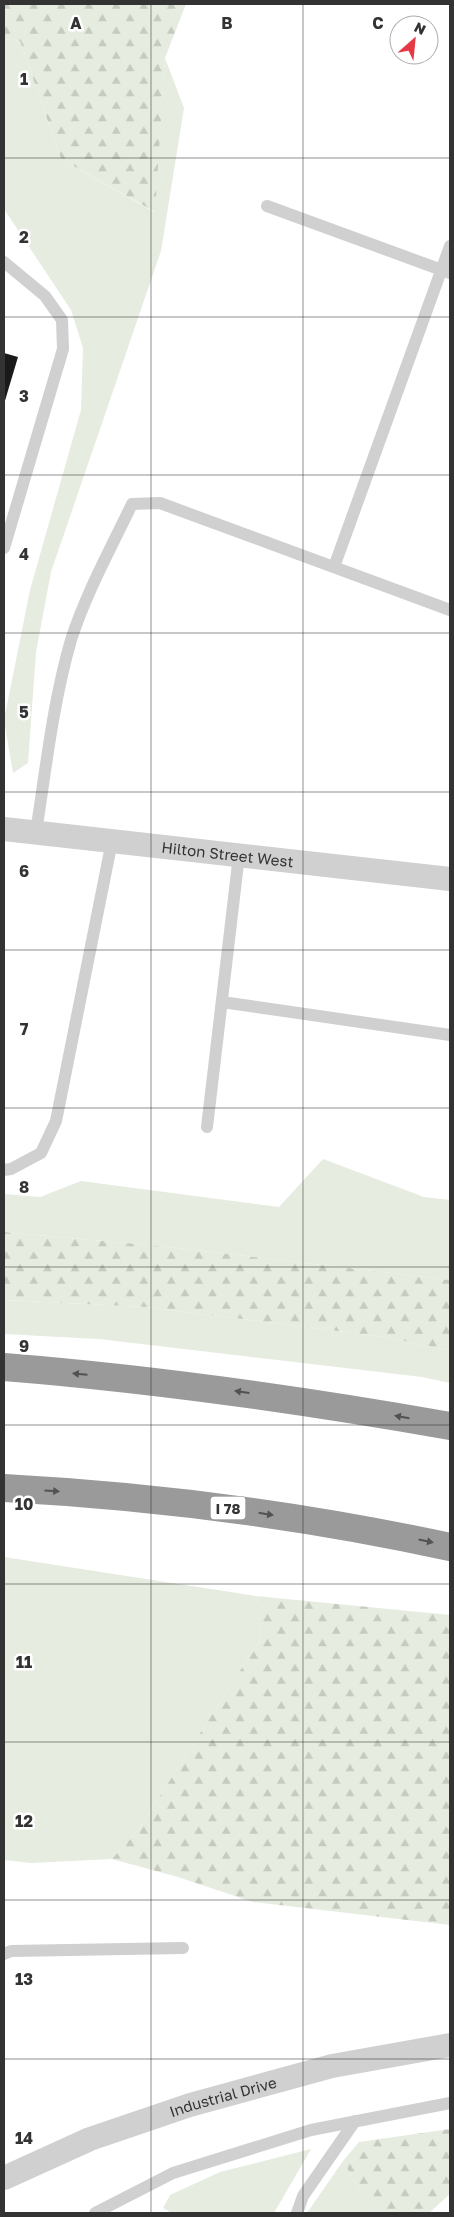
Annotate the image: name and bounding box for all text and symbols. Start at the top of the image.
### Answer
text: A [70,13,82,33]
text: B [221,13,233,33]
text: C [372,13,384,33]
north arrow [389,15,439,65]
text: N [412,18,429,38]
text: 1 [20,69,28,89]
text: 2 [19,227,29,247]
text: 3 [19,386,29,406]
text: 4 [19,544,29,564]
text: 5 [19,702,29,722]
street label: Hilton Street West [161,838,295,870]
text: 6 [19,861,29,881]
text: 7 [20,1019,29,1039]
text: 8 [19,1177,29,1197]
text: 9 [19,1336,29,1356]
one-way arrow [72,1369,88,1377]
one-way arrow [233,1387,249,1395]
one-way arrow [394,1413,410,1421]
one-way arrow [45,1487,61,1495]
text: 10 [15,1494,33,1514]
road number: I 78 [210,1496,246,1520]
one-way arrow [258,1511,274,1519]
one-way arrow [419,1538,435,1546]
text: 11 [16,1652,32,1672]
text: 12 [15,1811,33,1831]
text: 13 [15,1969,33,1989]
street label: Industrial Drive [167,2073,279,2120]
text: 14 [15,2128,33,2148]

